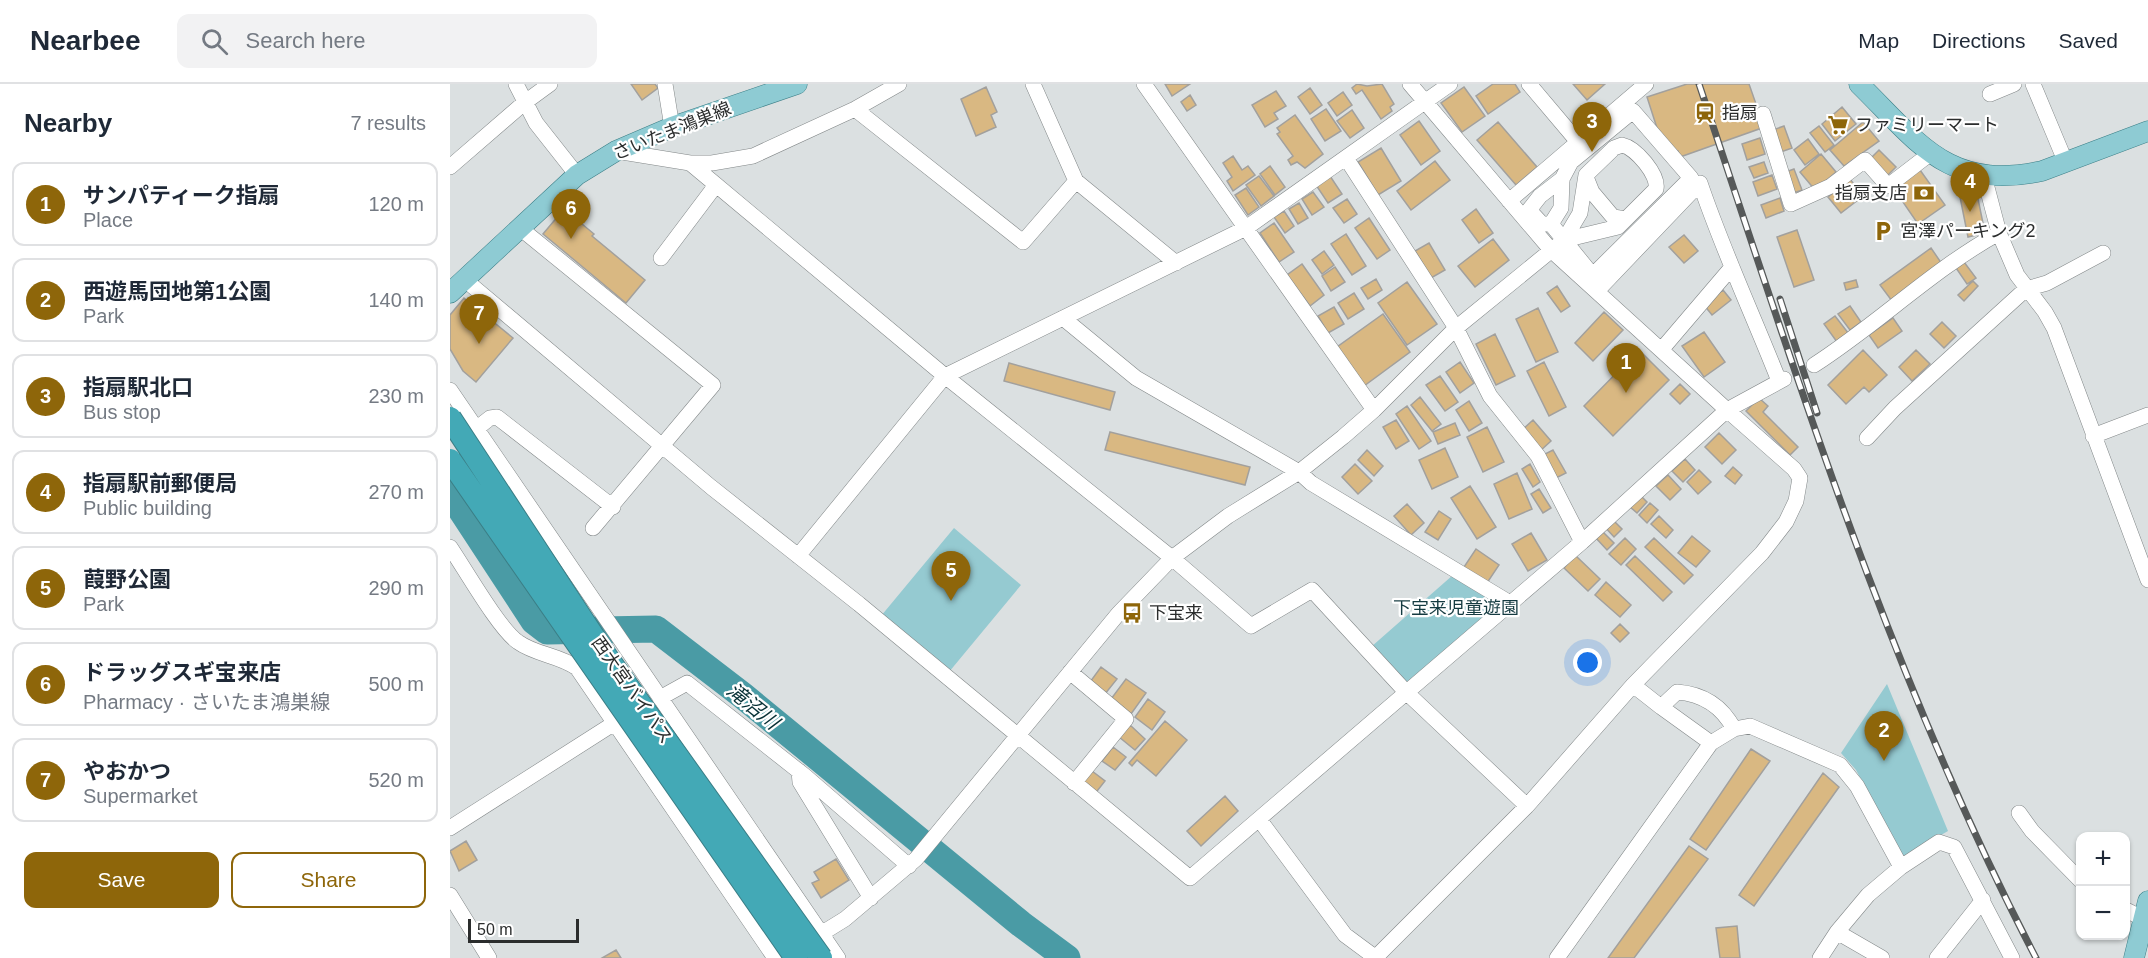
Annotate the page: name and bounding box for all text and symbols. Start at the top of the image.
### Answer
search box [177,14,597,68]
text: Nearbee [30,25,141,56]
icon: search [198,25,231,58]
text: Search here [246,28,365,53]
text: Map [1858,29,1899,52]
text: Directions [1932,29,2025,52]
text: Saved [2058,29,2118,52]
street label: さいたま鴻巣線 [610,98,734,164]
station icon: 指扇 [1693,101,1717,125]
pin: 3 [1572,103,1612,152]
place label: 指扇 [1722,103,1758,123]
text: Nearby [24,108,112,138]
text: 7 results [350,112,426,134]
supermarket icon: ファミリーマート [1826,113,1850,137]
place label: ファミリーマート [1855,115,1999,135]
pin: 4 [1950,162,1990,212]
bank icon: 指扇支店 [1912,181,1936,205]
text: サンパティーク指扇 [83,183,280,208]
place label: 指扇支店 [1835,183,1907,203]
pin: 6 [552,190,590,239]
text: 1 [40,193,51,215]
text: 120 m [368,193,424,215]
text: Place [83,209,133,231]
parking icon: 宮澤パーキング2 [1871,219,1895,243]
place label: 宮澤パーキング2 [1900,221,2035,241]
text: 西遊馬団地第1公園 [83,279,271,304]
text: 2 [40,289,51,311]
text: 140 m [368,289,424,311]
pin: 7 [459,294,498,344]
text: Park [83,305,124,327]
pin: 1 [1606,344,1646,393]
text: 指扇駅北口 [83,375,193,400]
text: 3 [40,385,51,407]
text: 230 m [368,385,424,407]
text: Bus stop [83,401,161,423]
text: 指扇駅前郵便局 [83,471,237,496]
text: 4 [40,481,51,503]
text: 270 m [368,481,424,503]
text: Public building [83,497,212,519]
pin: 5 [932,552,970,601]
text: 葭野公園 [83,567,171,592]
text: 5 [40,577,51,599]
text: 290 m [368,577,424,599]
text: Park [83,593,124,615]
park label: 下宝来児童遊園 [1393,598,1519,618]
bus stop icon: 下宝来 [1120,601,1144,625]
place label: 下宝来 [1149,603,1203,623]
street label: 西大宮バイパス [588,633,676,747]
your location [1573,648,1602,677]
text: ドラッグスギ宝来店 [83,660,281,685]
text: 6 [40,673,51,695]
text: 500 m [368,673,424,695]
water label: 滝沼川 [723,679,785,735]
text: Pharmacy · さいたま鴻巣線 [83,691,330,713]
pin: 2 [1864,712,1904,761]
text: やおかつ [83,759,171,784]
text: 7 [40,769,51,791]
text: 520 m [368,769,424,791]
text: Supermarket [83,785,198,807]
map controls [2076,832,2130,940]
button: + [2076,832,2130,886]
button: Save [24,852,219,908]
button: Share [231,852,426,908]
button: − [2076,886,2130,940]
scale bar [468,916,579,944]
text: 50 m [477,921,513,938]

